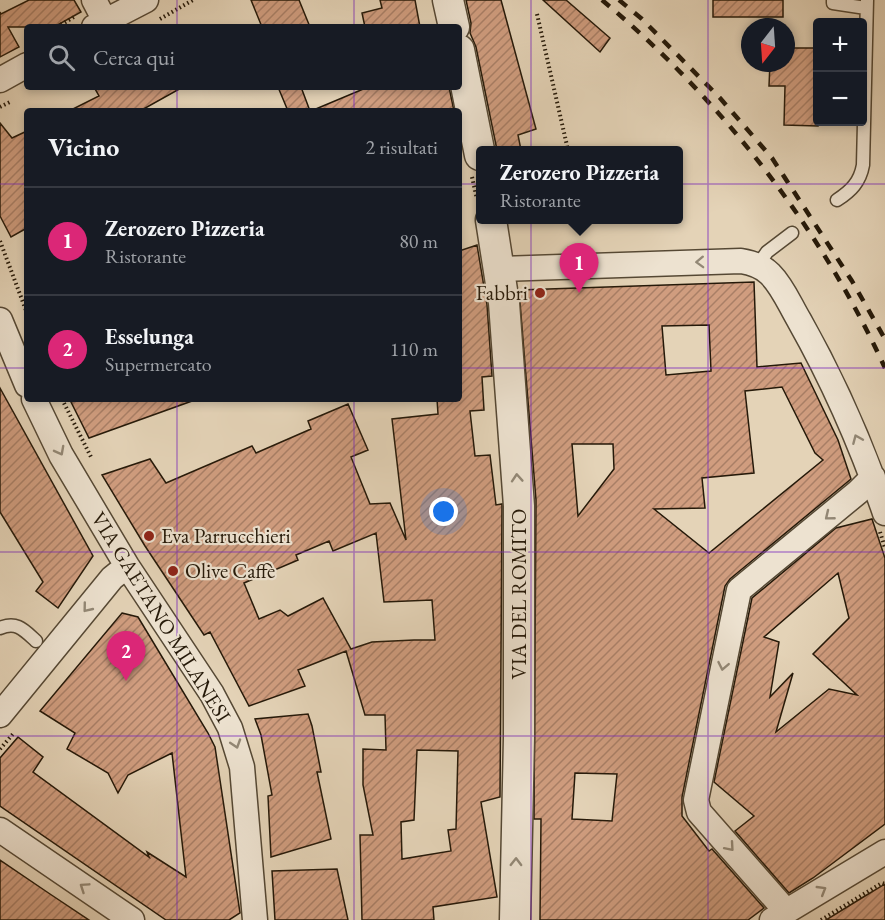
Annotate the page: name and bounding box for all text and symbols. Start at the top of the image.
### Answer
north arrow [741,18,795,72]
map controls [813,18,867,126]
button: + [813,18,867,72]
search box [24,24,462,90]
icon: search [45,41,78,74]
text: Cerca qui [93,43,175,72]
button: − [813,72,867,126]
text: Vicino [48,130,119,164]
text: 2 risultati [366,134,438,160]
popup [476,146,683,224]
text: Zerozero Pizzeria [500,158,659,187]
text: Ristorante [500,187,581,213]
text: Zerozero Pizzeria [105,214,265,243]
text: 1 [62,228,73,254]
text: 80 m [399,228,438,254]
text: Ristorante [105,243,186,269]
pin: 1 [560,244,598,293]
one-way arrow [696,256,705,269]
place label: Fabbri [476,279,528,306]
marker: Fabbri [533,286,547,300]
text: Esselunga [105,322,194,351]
text: 2 [62,336,73,362]
text: 110 m [390,336,438,362]
text: Supermercato [105,351,212,377]
one-way arrow [852,434,864,445]
one-way arrow [53,445,64,456]
one-way arrow [510,473,523,482]
your location [429,497,458,526]
street label: VIA GAETANO MILANESI [85,506,237,727]
one-way arrow [825,508,836,519]
street label: VIA DEL ROMITO [505,509,532,679]
place label: Eva Parrucchieri [161,522,291,549]
marker: Eva Parrucchieri [142,529,156,543]
place label: Olive Caffè [185,557,275,584]
marker: Olive Caffè [166,564,180,578]
one-way arrow [83,601,94,612]
pin: 2 [106,632,146,681]
one-way arrow [717,661,730,671]
one-way arrow [229,738,241,749]
one-way arrow [723,840,734,851]
one-way arrow [510,857,522,866]
one-way arrow [80,883,91,894]
one-way arrow [816,885,826,897]

